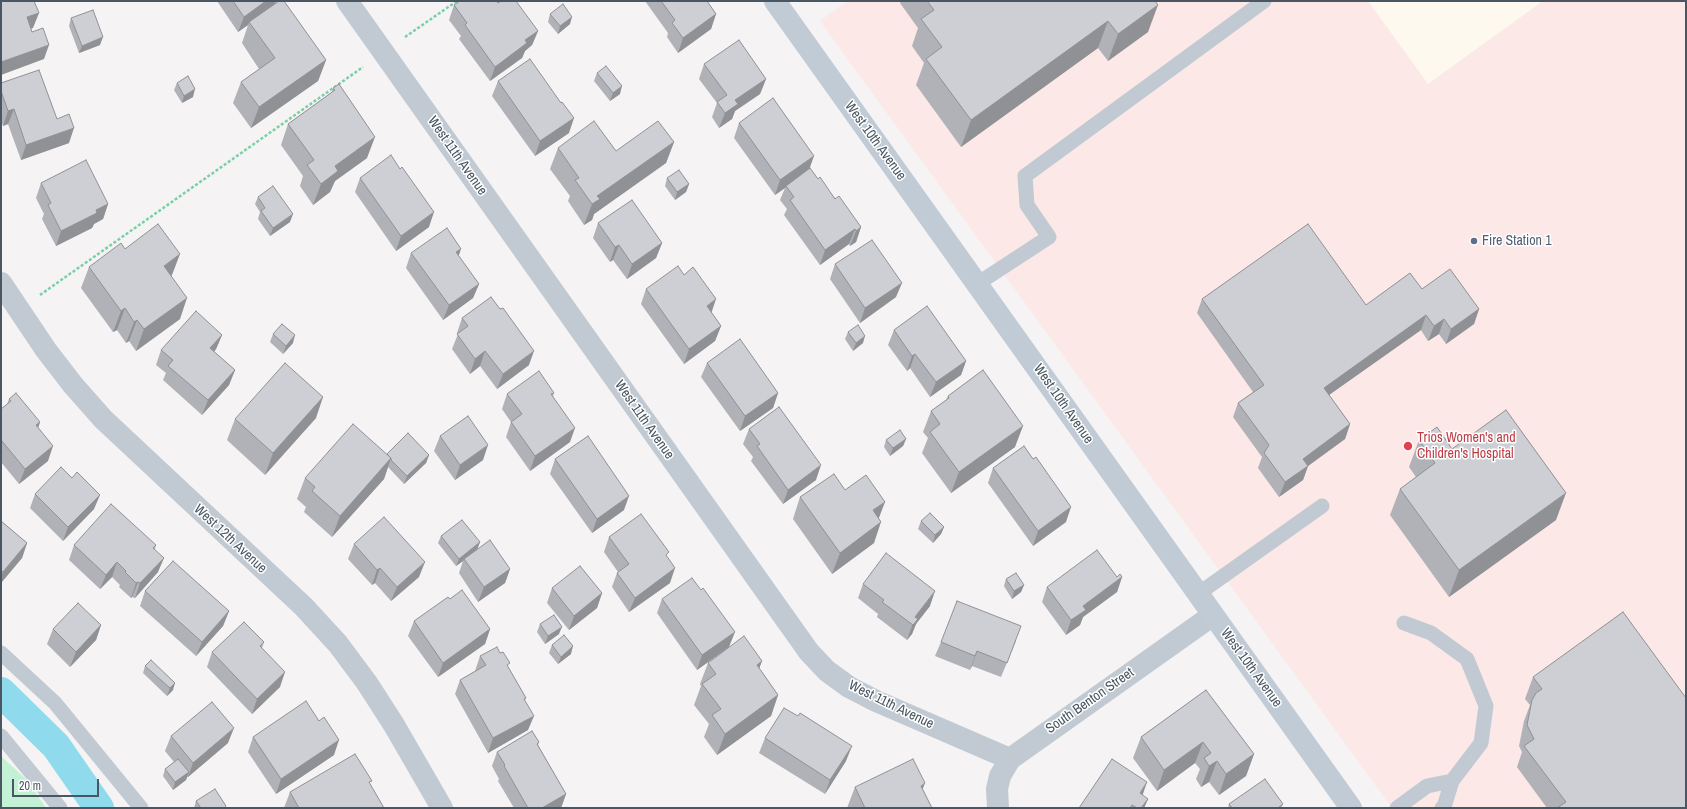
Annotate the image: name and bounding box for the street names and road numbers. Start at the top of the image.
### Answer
street label: West 10th Avenue [841,98,909,184]
street label: West 11th Avenue [424,113,490,199]
street label: West 10th Avenue [1029,361,1097,447]
street label: West 11th Avenue [611,377,677,463]
street label: West 12th Avenue [190,501,270,577]
street label: West 10th Avenue [1217,625,1285,711]
street label: South Benton Street [1043,664,1137,738]
street label: West 11th Avenue [846,677,936,733]

